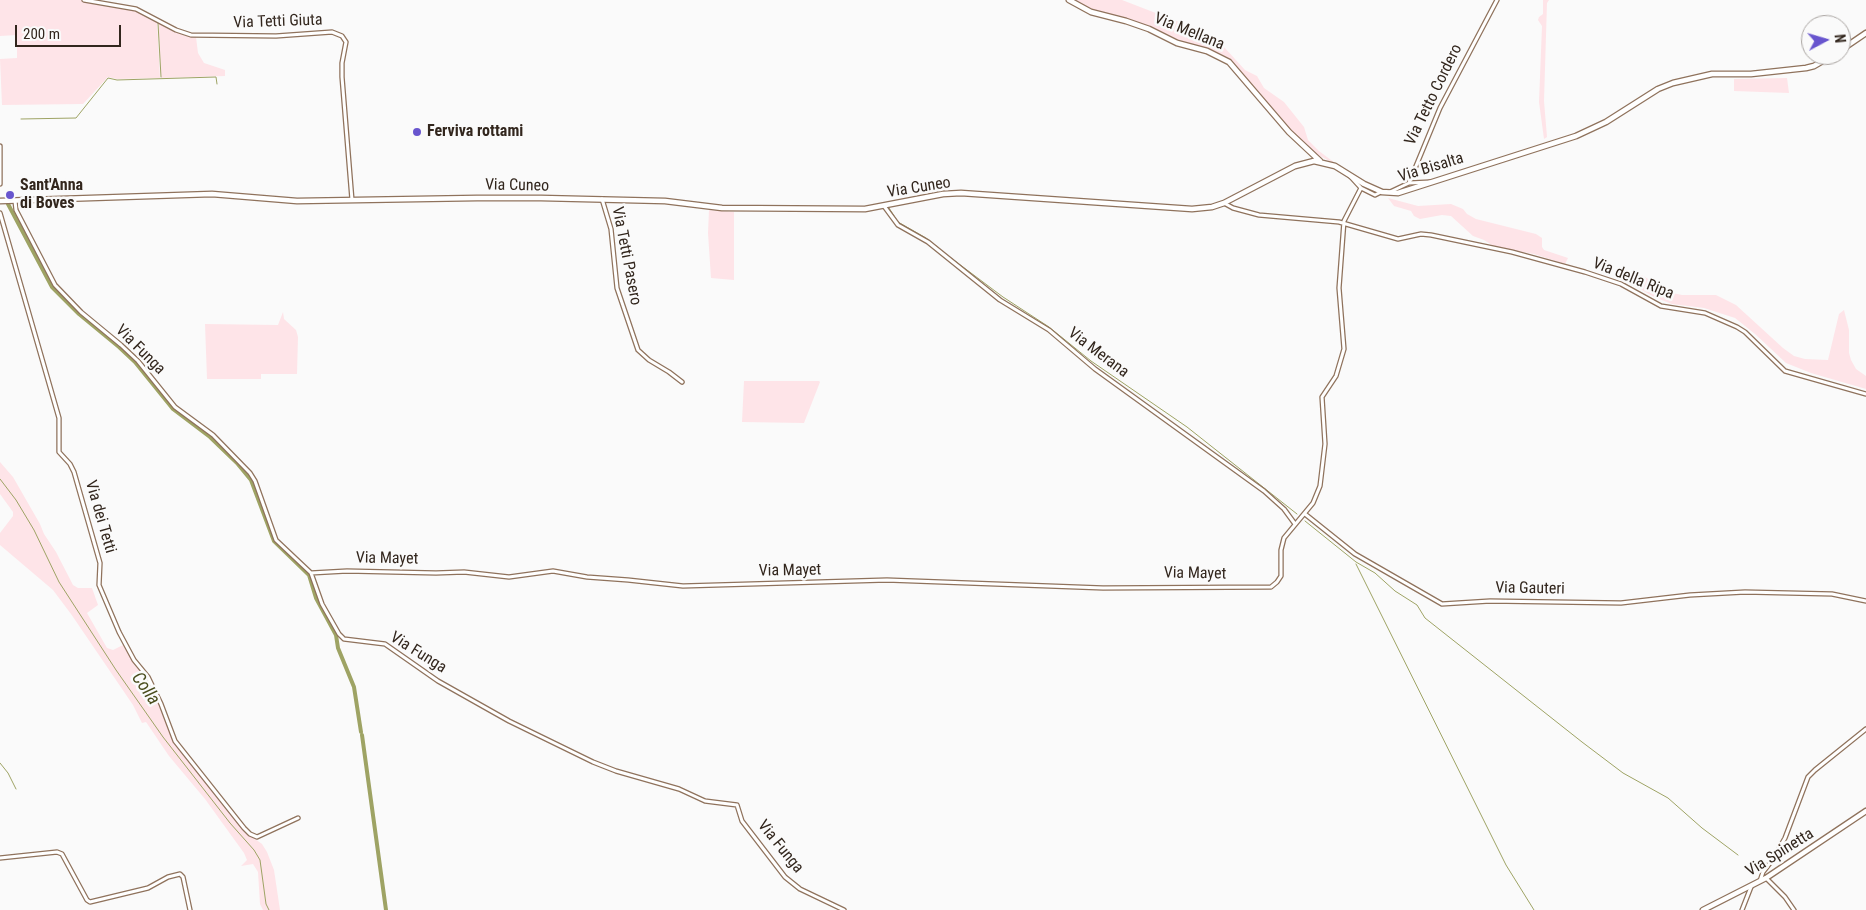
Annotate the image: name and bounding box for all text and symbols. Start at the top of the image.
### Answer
street label: Via Mellana [1151,9,1227,55]
street label: Via Tetti Giuta [233,11,323,33]
scale bar [18,15,124,47]
north arrow [1801,15,1851,65]
text: 200 m [23,25,60,43]
text: N [1832,33,1848,44]
street label: Via Tetto Cordero [1401,41,1467,149]
place label: Ferviva rottami [427,122,523,142]
marker: Ferviva rottami [411,126,423,138]
street label: Via Bisalta [1396,149,1466,187]
street label: Via Cuneo [886,174,952,202]
place label: Sant'Anna di Boves [20,176,83,214]
street label: Via Cuneo [485,176,549,196]
marker: Sant'Anna di Boves [4,189,16,201]
street label: Via Tetti Pasero [607,205,645,307]
street label: Via della Ripa [1590,254,1676,304]
street label: Via Funga [111,321,169,379]
street label: Via Merana [1064,324,1132,382]
street label: Via dei Tetti [80,478,120,556]
street label: Via Mayet [356,549,418,569]
street label: Via Mayet [759,561,821,581]
street label: Via Mayet [1164,564,1226,584]
street label: Via Gauteri [1495,579,1565,599]
street label: Via Funga [386,628,450,678]
water label: Colla [126,668,164,710]
street label: Via Funga [753,817,807,877]
street label: Via Spinetta [1743,825,1817,881]

